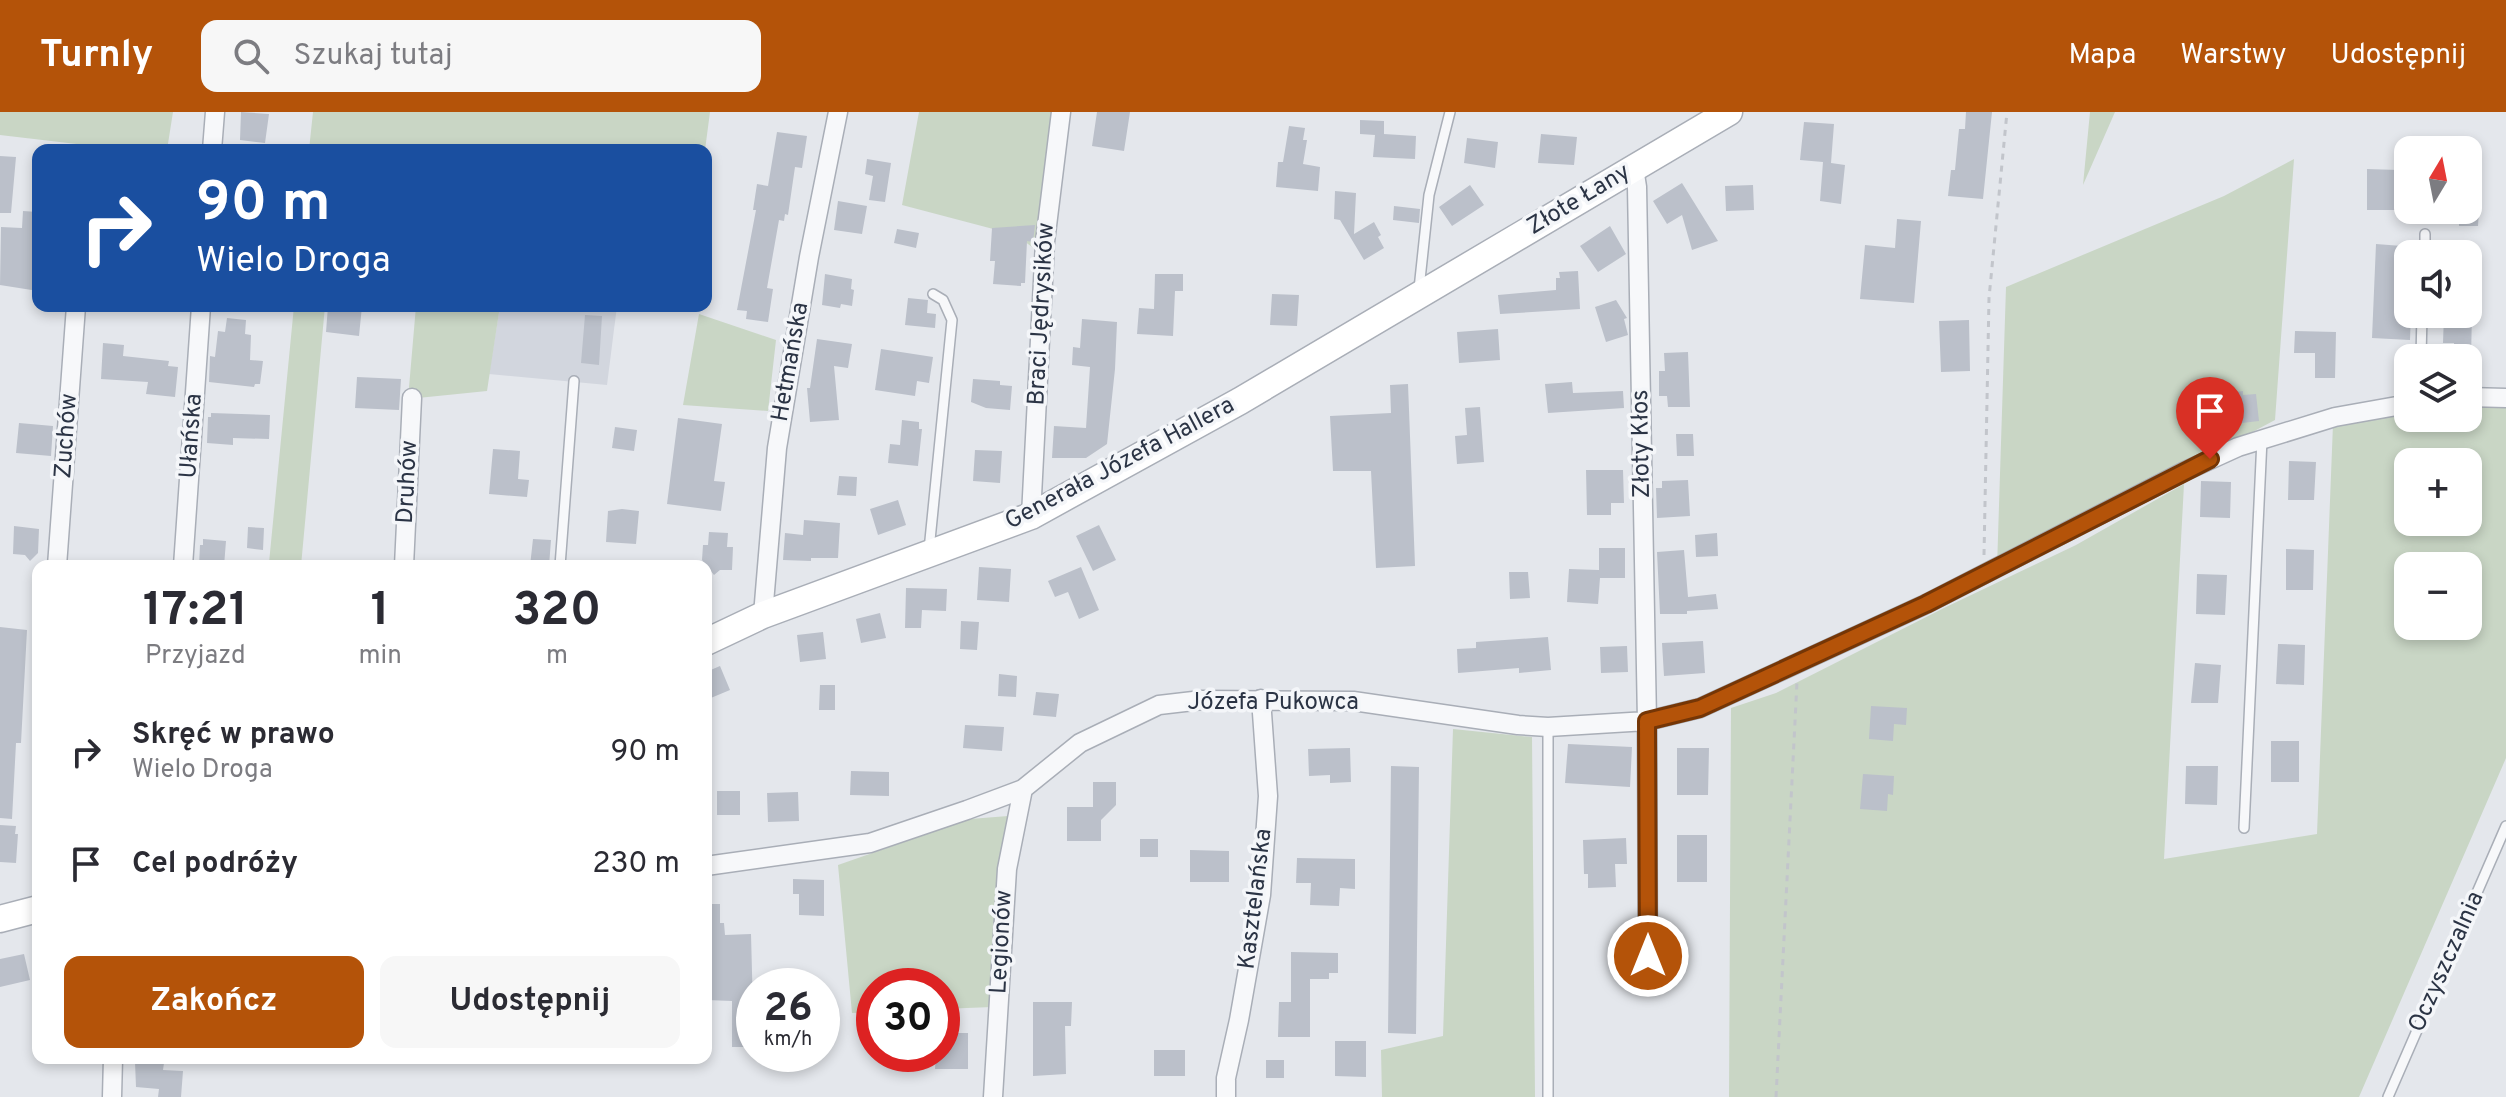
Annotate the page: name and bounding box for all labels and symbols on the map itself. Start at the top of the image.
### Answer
north arrow [2394,136,2482,224]
street label: Złote Łany [1522,158,1636,242]
street label: Braci Jędrysików [1022,222,1062,406]
street label: Hetmańska [766,300,816,424]
pin [2176,377,2244,459]
street label: Złoty Kłos [1626,389,1658,499]
street label: Generała Józefa Hallera [1000,391,1240,537]
street label: Zuchów [49,392,85,480]
street label: Ułańska [174,392,210,480]
street label: Druhów [391,440,425,524]
street label: Józefa Pukowca [1187,688,1359,718]
street label: Kasztelańska [1232,827,1280,971]
street label: Oczyszczalnia [2403,887,2491,1037]
street label: Legionów [984,889,1020,995]
position arrow [1606,914,1690,998]
speed limit sign: 30 [856,968,960,1072]

